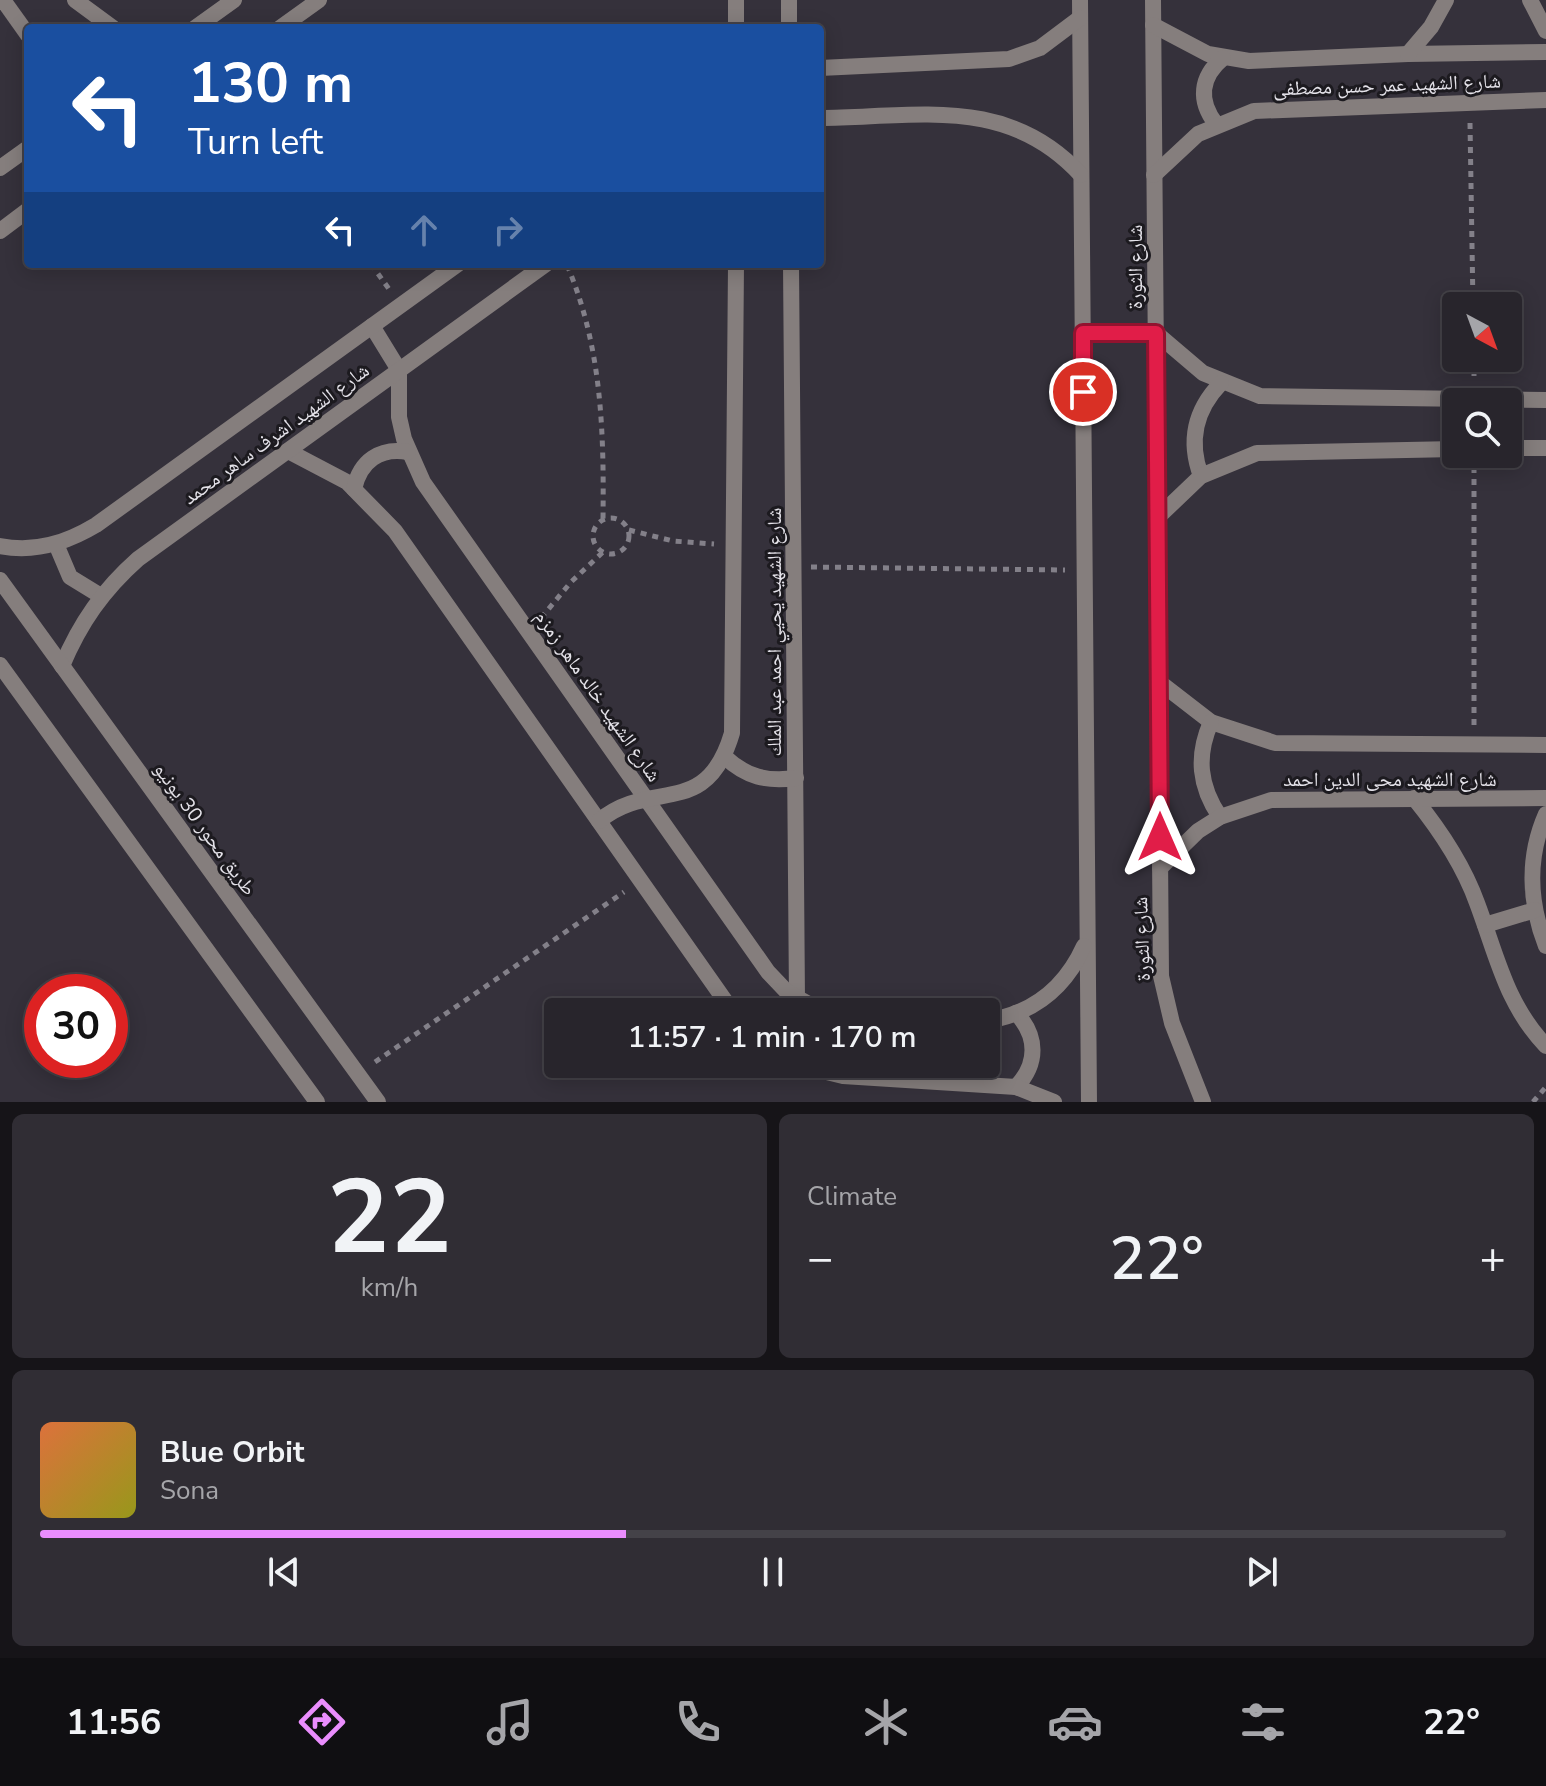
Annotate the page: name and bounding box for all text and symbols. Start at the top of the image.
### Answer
text: 130 m [188,45,353,122]
icon: left [56,56,160,160]
street label: شارع الشهيد عمر حسن مصطفى [1273,68,1501,102]
text: Turn left [188,118,323,167]
icon: left [318,208,362,252]
icon: ahead [402,208,446,252]
icon: right [486,208,530,252]
street label: شارع الثورة [1122,225,1149,309]
north arrow [1442,292,1522,372]
map controls [1442,292,1522,468]
street label: شارع الشهيد اشرف ساهر محمد [177,357,375,511]
pin [1049,358,1117,426]
icon: arrive [1061,370,1105,414]
button: search [1442,388,1522,468]
street label: شارع الشهيد يحيي احمد عبد الملك [761,508,790,756]
street label: شارع الشهيد خالد ماهر زمزم [529,605,667,787]
street label: طريق محور 30 يونيو [148,757,262,901]
street label: شارع الشهيد محى الدين احمد [1283,766,1497,793]
position arrow [1118,795,1202,879]
street label: شارع الثورة [1127,896,1157,982]
speed limit sign: 30 [24,974,128,1078]
text: 11:57 · 1 min · 170 m [627,1017,917,1058]
text: 22 [327,1147,452,1289]
text: Climate [807,1179,897,1214]
text: 22° [1109,1218,1204,1300]
text: − [807,1229,833,1289]
text: + [1480,1229,1506,1289]
text: km/h [361,1270,418,1305]
text: Blue Orbit [160,1432,304,1473]
text: Sona [160,1473,219,1508]
icon: previous [262,1550,306,1594]
icon: pause [751,1550,795,1594]
icon: next [1240,1550,1284,1594]
icon: directions [294,1694,350,1750]
icon: music [482,1694,538,1750]
icon: phone [670,1694,726,1750]
icon: climate [858,1694,914,1750]
icon: car [1047,1694,1103,1750]
icon: filters [1235,1694,1291,1750]
text: 11:56 [66,1698,161,1747]
text: 22° [1423,1698,1480,1747]

